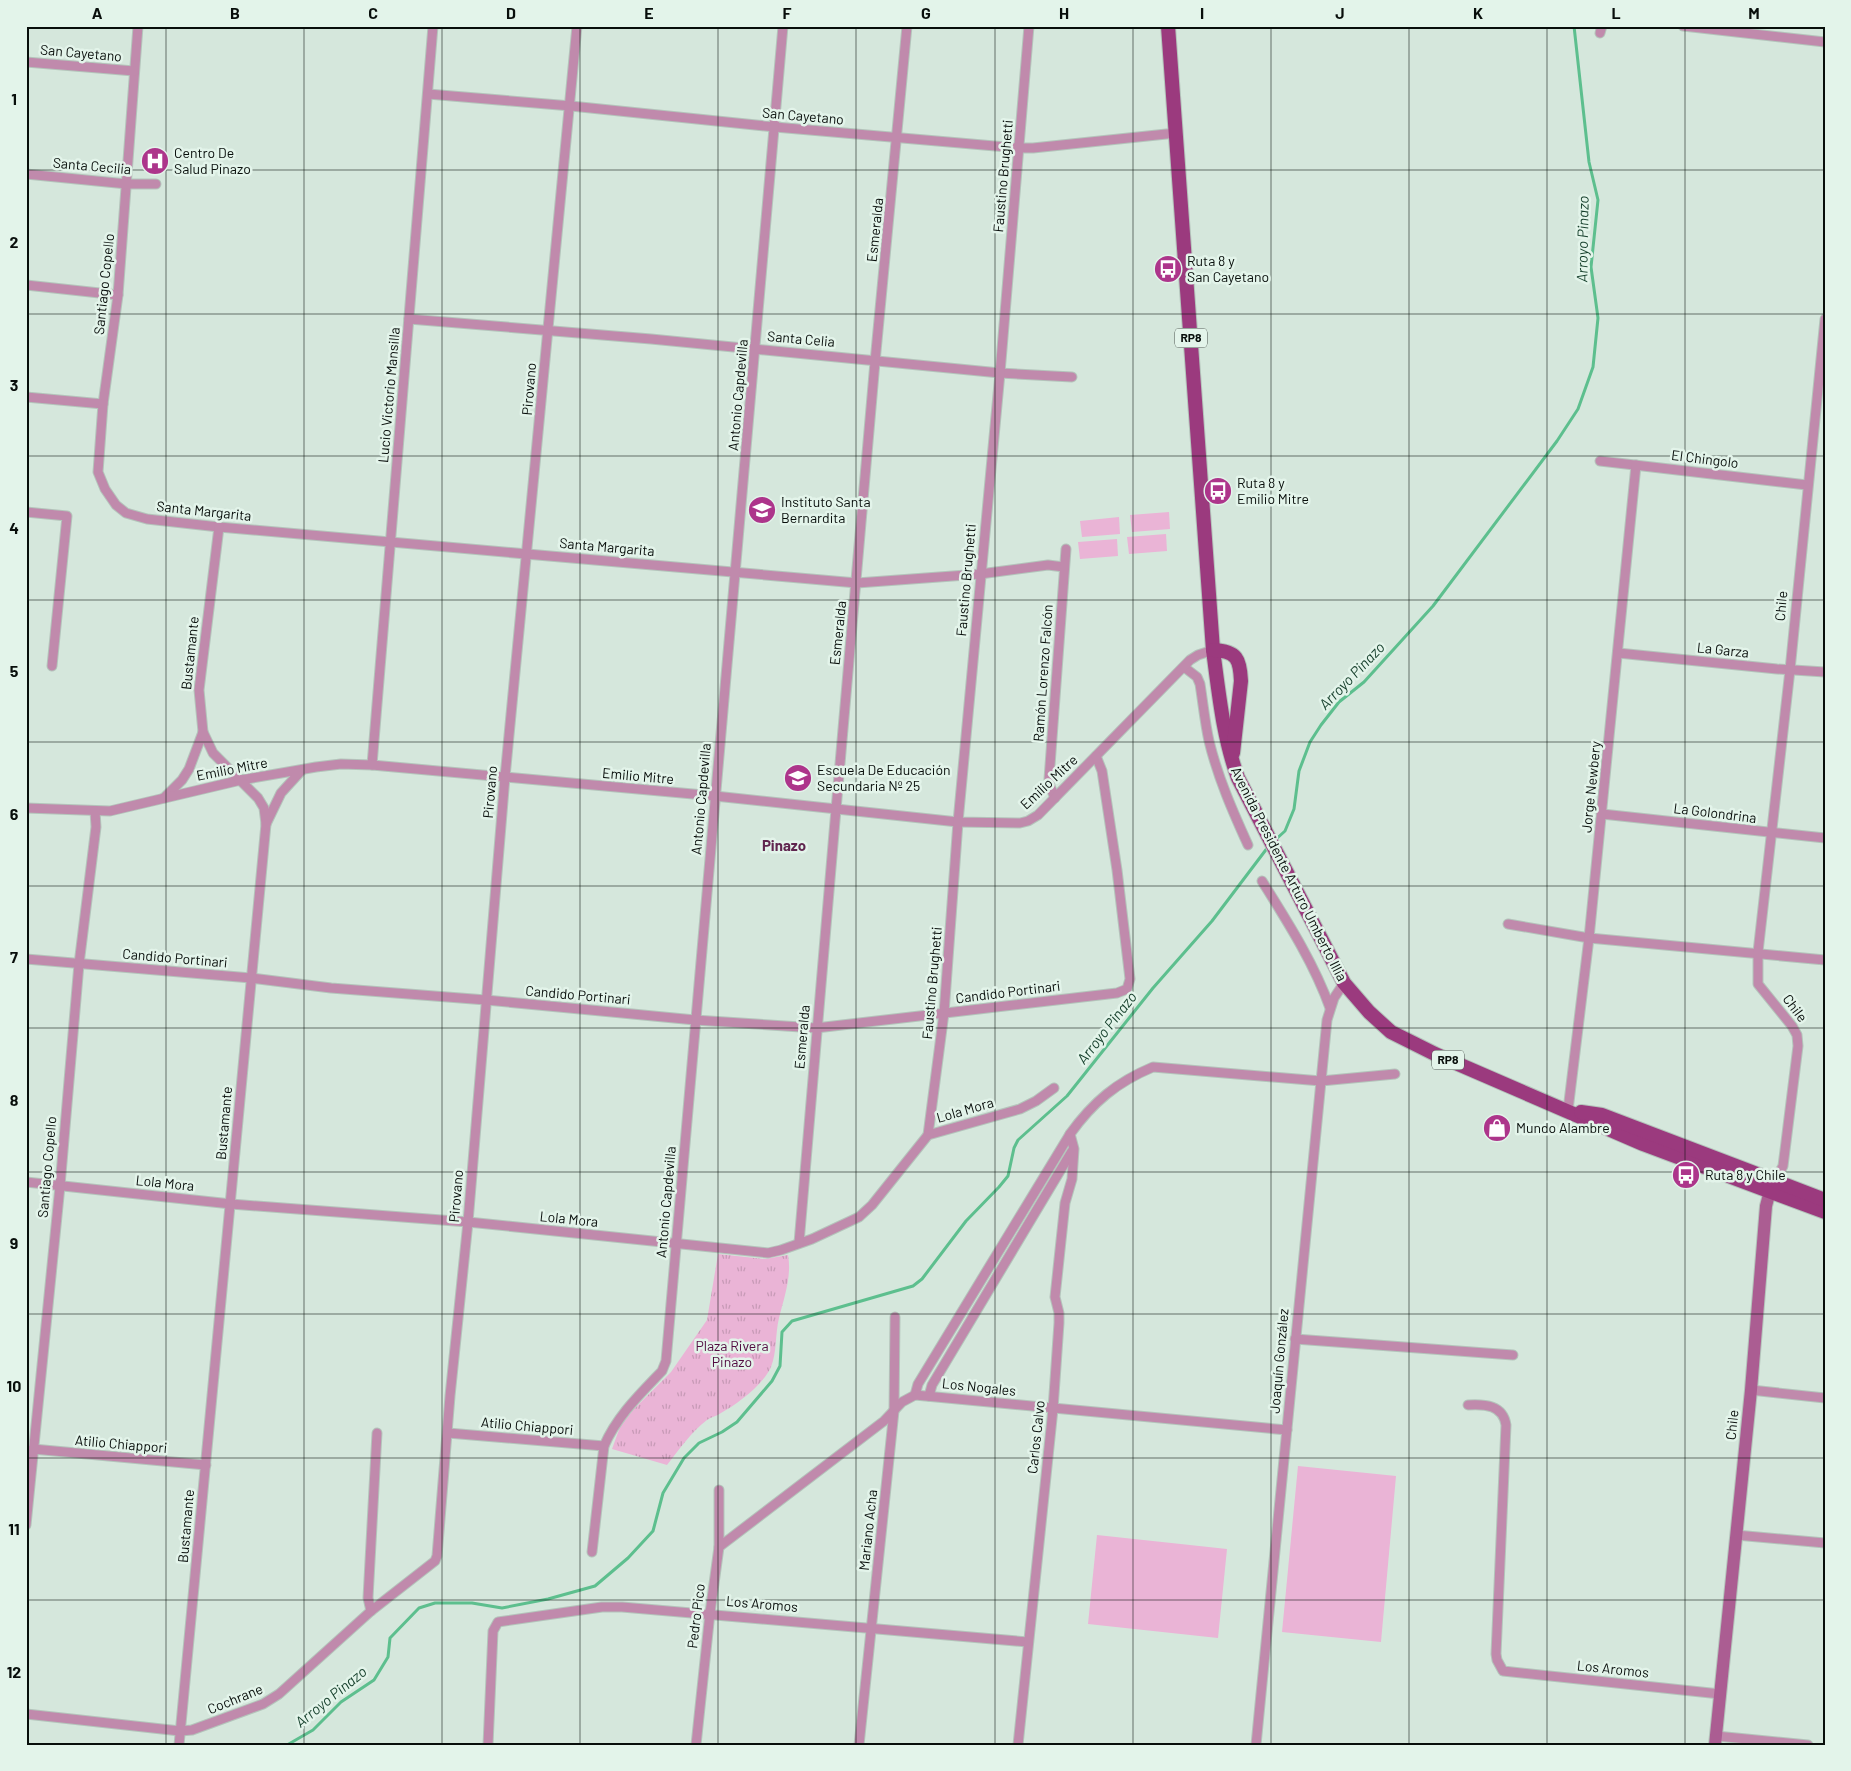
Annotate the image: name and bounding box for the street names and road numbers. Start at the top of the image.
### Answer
street label: San Cayetano [39,40,123,65]
street label: San Cayetano [761,103,845,128]
street label: Faustino Brughetti [989,119,1016,233]
street label: Santa Cecilia [52,154,132,177]
street label: Esmeralda [863,197,886,263]
street label: Santiago Copello [90,232,117,335]
street label: Lucio Victorio Mansilla [374,326,403,463]
street label: Santa Celia [767,327,836,350]
road number: RP8 [1175,328,1207,348]
street label: Antonio Capdevilla [724,338,751,451]
street label: Pirovano [518,362,539,416]
street label: El Chingolo [1670,446,1740,471]
street label: Santa Margarita [156,497,252,524]
street label: Faustino Brughetti [952,523,979,637]
street label: Santa Margarita [559,534,655,559]
street label: Chile [1771,590,1790,622]
street label: Esmeralda [826,600,849,666]
street label: Ramón Lorenzo Falcón [1029,604,1056,742]
street label: Bustamante [177,615,202,690]
street label: La Garza [1696,638,1750,661]
street label: Jorge Newbery [1577,740,1604,834]
street label: Antonio Capdevilla [687,742,714,855]
street label: Emilio Mitre [1017,751,1081,812]
street label: Emilio Mitre [195,753,269,784]
street label: Emilio Mitre [601,764,675,787]
street label: Avenida Presidente Arturo Umberto Illia [1228,764,1351,984]
street label: Pirovano [479,765,500,819]
street label: La Golondrina [1673,799,1757,826]
street label: Faustino Brughetti [918,926,945,1040]
street label: Candido Portinari [122,944,228,971]
street label: Candido Portinari [955,977,1061,1006]
street label: Candido Portinari [525,981,631,1008]
street label: Chile [1779,990,1811,1025]
street label: Esmeralda [790,1004,813,1070]
road number: RP8 [1432,1050,1464,1070]
street label: Bustamante [212,1086,235,1160]
street label: Lola Mora [934,1093,995,1126]
street label: Santiago Copello [34,1115,59,1218]
street label: Antonio Capdevilla [652,1145,679,1258]
street label: Pirovano [445,1169,466,1223]
street label: Lola Mora [135,1171,195,1194]
street label: Lola Mora [539,1207,599,1230]
street label: Joaquín González [1265,1308,1292,1414]
street label: Los Nogales [941,1374,1017,1399]
street label: Carlos Calvo [1023,1399,1048,1475]
street label: Chile [1721,1409,1742,1441]
street label: Atilio Chiappori [480,1413,574,1438]
street label: Atilio Chiappori [74,1431,168,1456]
street label: Bustamante [174,1489,197,1563]
street label: Mariano Acha [855,1489,880,1571]
street label: Pedro Pico [683,1582,708,1649]
street label: Los Aromos [725,1592,799,1615]
street label: Los Aromos [1576,1656,1650,1681]
street label: Cochrane [205,1680,265,1717]

